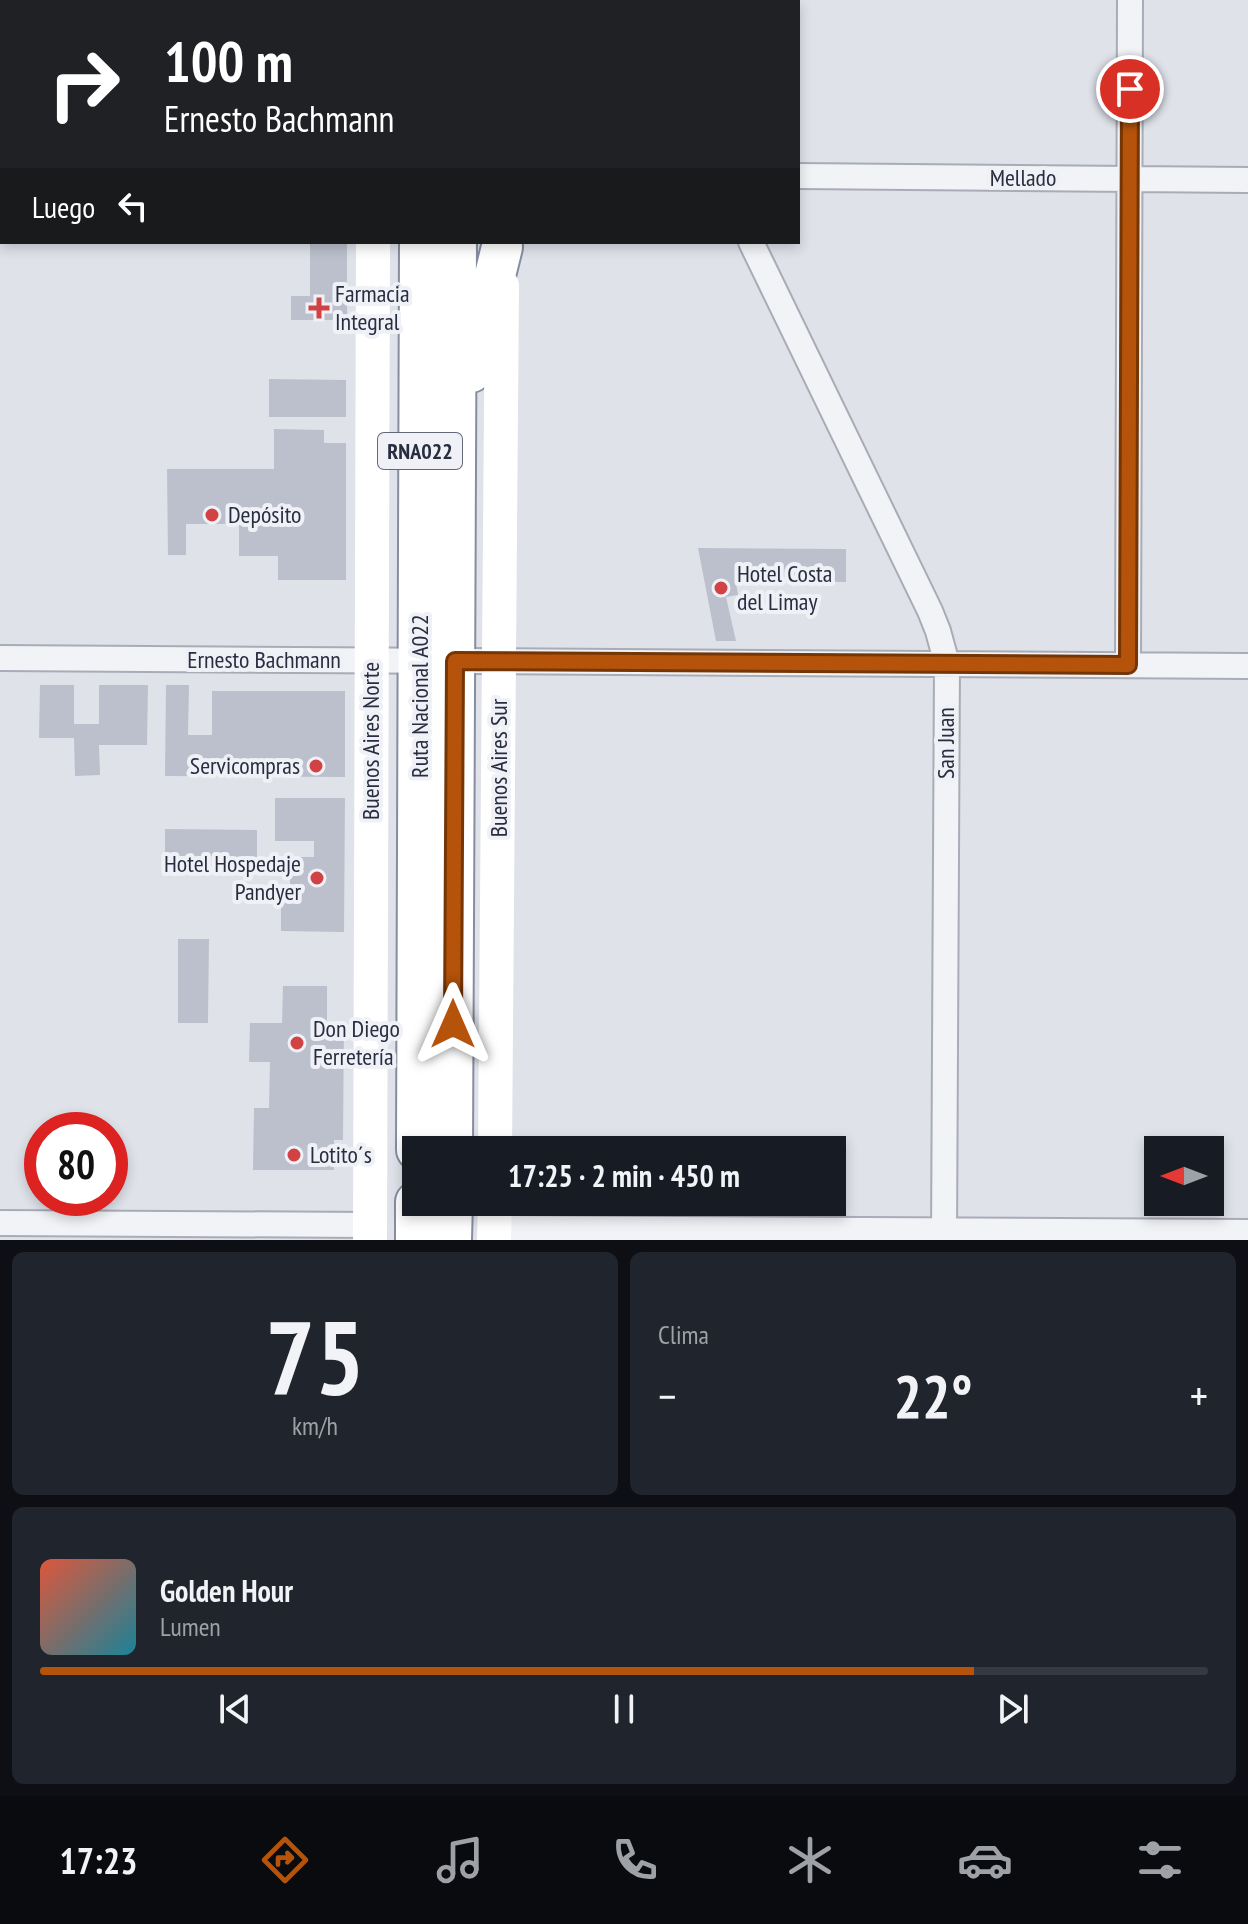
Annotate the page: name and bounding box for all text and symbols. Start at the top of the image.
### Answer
text: 100 m [164,25,293,97]
icon: right [32,32,136,136]
pin [1096,55,1164,123]
icon: arrive [1108,67,1152,111]
text: Ernesto Bachmann [164,95,394,142]
street label: Mellado [990,162,1056,193]
icon: left [111,184,155,228]
text: Luego [32,187,95,226]
place label: Farmacia Integral [335,278,410,337]
marker: Farmacia Integral [310,299,328,317]
road number: RNA022 [378,433,462,469]
place label: Depósito [228,499,301,530]
marker: Depósito [203,506,221,524]
place label: Hotel Costa del Limay [737,558,832,617]
marker: Hotel Costa del Limay [712,579,730,597]
street label: Ruta Nacional A022 [404,614,435,778]
street label: Ernesto Bachmann [187,644,341,675]
street label: Buenos Aires Norte [355,662,386,820]
street label: Buenos Aires Sur [483,698,514,837]
street label: San Juan [930,707,961,779]
place label: Servicompras [190,750,300,781]
marker: Servicompras [307,757,325,775]
place label: Hotel Hospedaje Pandyer [164,848,301,907]
marker: Hotel Hospedaje Pandyer [308,869,326,887]
position arrow [411,982,495,1066]
place label: Don Diego Ferretería [313,1013,400,1072]
marker: Don Diego Ferretería [288,1034,306,1052]
speed limit sign: 80 [24,1112,128,1216]
north arrow [1144,1136,1224,1216]
map controls [1144,1136,1224,1216]
place label: Lotito´s [310,1139,372,1170]
marker: Lotito´s [285,1146,303,1164]
text: 17:25 · 2 min · 450 m [508,1156,740,1195]
text: 75 [265,1289,365,1424]
text: Clima [658,1318,709,1351]
text: 22° [893,1357,973,1435]
text: − [658,1367,676,1424]
text: + [1190,1367,1208,1424]
text: km/h [292,1409,338,1442]
text: Golden Hour [160,1571,293,1610]
text: Lumen [160,1610,221,1643]
icon: previous [213,1687,257,1731]
icon: pause [602,1687,646,1731]
icon: next [991,1687,1035,1731]
icon: directions [257,1832,313,1888]
icon: music [432,1832,488,1888]
icon: phone [607,1832,663,1888]
icon: climate [782,1832,838,1888]
icon: car [957,1832,1013,1888]
icon: filters [1132,1832,1188,1888]
text: 17:23 [60,1837,137,1884]

